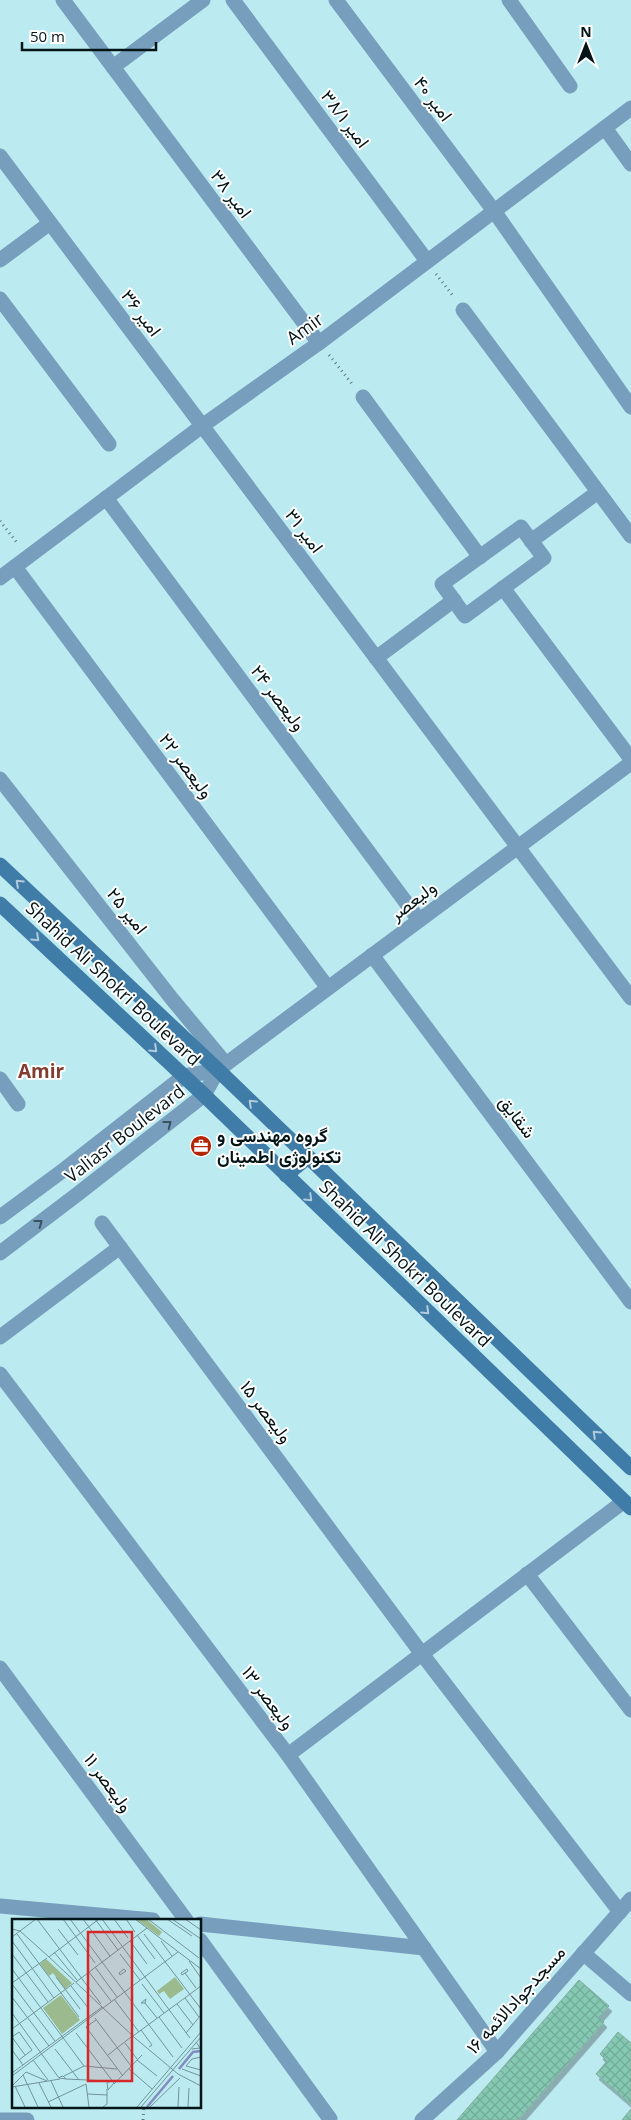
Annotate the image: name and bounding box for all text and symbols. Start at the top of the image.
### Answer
scale bar [22,20,156,52]
north arrow [561,20,611,70]
text: N [580,22,592,41]
text: 50 m [30,26,65,46]
street label: امیر ۴۰ [409,71,459,126]
street label: امیر ۳۸/۱ [316,84,375,152]
street label: امیر ۳۸ [206,164,258,223]
street label: امیر ۳۶ [116,284,167,341]
street label: Amir [281,306,328,350]
street label: امیر ۳۱ [280,503,329,557]
street label: ولیعصر ۲۴ [246,659,312,735]
street label: ولیعصر ۲۲ [154,728,219,803]
street label: ولیعصر [383,875,441,926]
one-way arrow [16,880,25,889]
street label: امیر ۲۵ [102,882,153,938]
street label: Shahid Ali Shokri Boulevard [21,896,206,1071]
one-way arrow [30,932,39,941]
one-way arrow [149,1043,158,1052]
district label: Amir [18,1058,64,1084]
street label: Valiasr Boulevard [59,1079,189,1188]
street label: شقایق [494,1090,542,1143]
one-way arrow [249,1100,258,1109]
one-way arrow [162,1120,171,1129]
place label: گروه مهندسی و تکنولوژی اطمینان [217,1123,341,1168]
office icon: گروه مهندسی و تکنولوژی اطمینان [189,1134,213,1158]
street label: Shahid Ali Shokri Boulevard [314,1175,497,1352]
one-way arrow [304,1192,313,1201]
one-way arrow [33,1221,42,1229]
one-way arrow [420,1305,429,1314]
street label: ولیعصر ۱۵ [235,1375,298,1448]
one-way arrow [593,1431,602,1440]
street label: ولیعصر ۱۳ [237,1661,301,1734]
street label: ولیعصر ۱۱ [79,1748,138,1817]
inset map [12,1919,201,2108]
street label: مسجدجوادالائمه ۱۶ [460,1940,570,2059]

